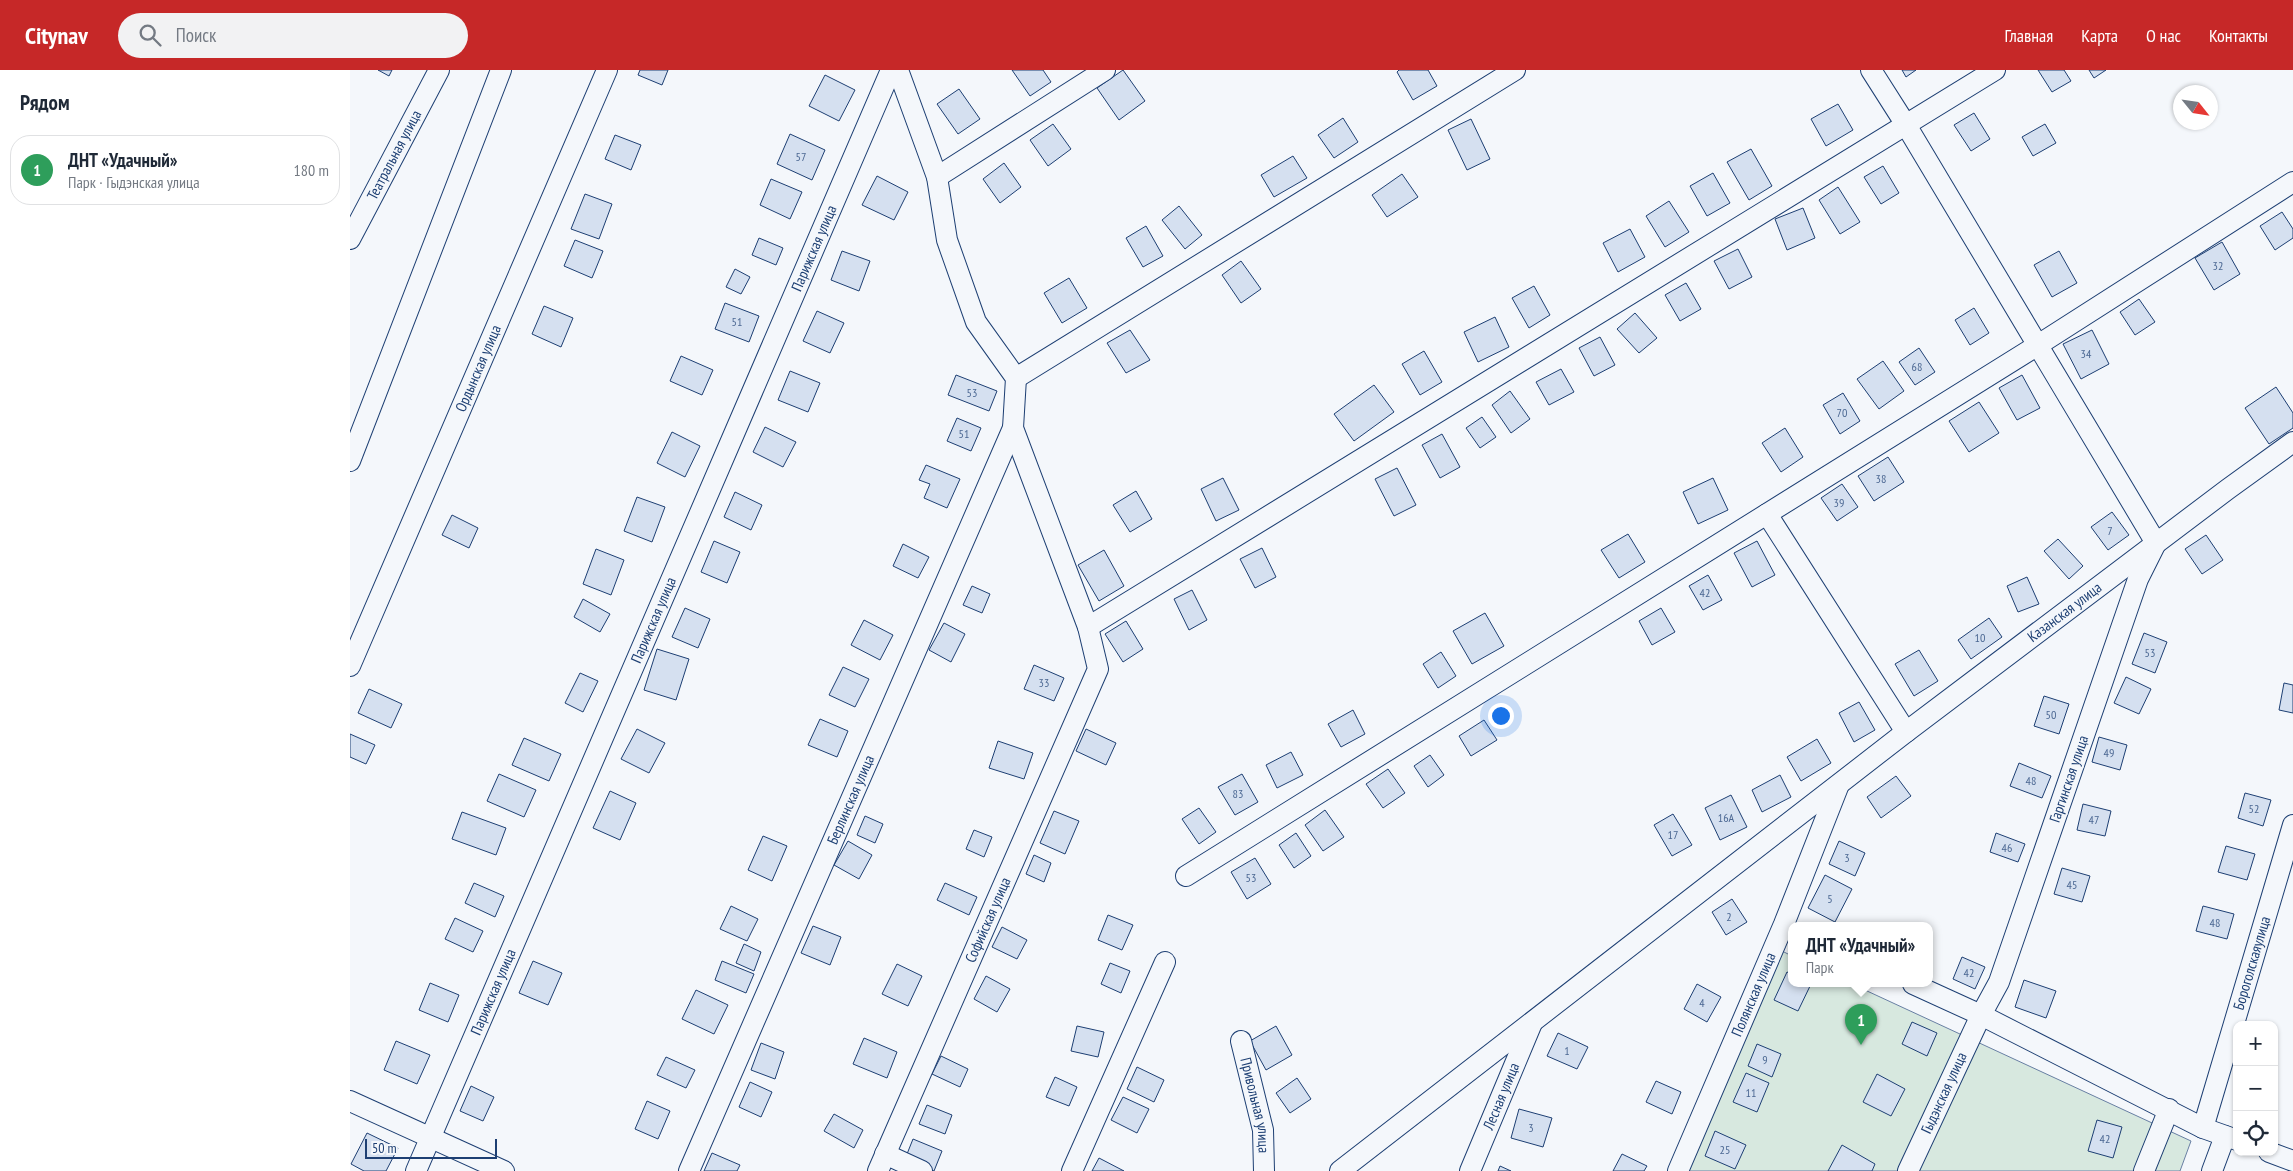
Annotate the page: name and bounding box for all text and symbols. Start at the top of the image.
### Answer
search box [118,13,468,58]
text: Citynav [25,20,88,51]
icon: search [136,21,164,49]
text: Поиск [176,23,216,47]
text: Главная [2005,24,2053,47]
text: Карта [2081,24,2118,47]
text: О нас [2146,24,2181,47]
text: Контакты [2209,24,2268,47]
north arrow [2173,85,2218,130]
text: Рядом [20,89,70,116]
street label: Театральная улица [362,107,425,203]
text: ДНТ «Удачный» [68,148,177,172]
house number: 57 [796,149,806,164]
text: 1 [33,160,41,180]
text: 180 m [294,160,329,180]
text: Парк · Гыдэнская улица [68,172,200,192]
street label: Парижская улица [787,202,841,294]
house number: 32 [2213,258,2223,273]
house number: 51 [732,314,742,329]
street label: Ордынская улица [451,322,505,415]
house number: 34 [2081,346,2092,361]
house number: 68 [1912,359,1922,374]
house number: 53 [967,385,977,400]
house number: 70 [1837,405,1847,420]
house number: 51 [959,426,969,441]
house number: 38 [1876,471,1886,486]
house number: 39 [1834,495,1844,510]
house number: 7 [2107,523,2113,538]
street label: Парижская улица [626,574,680,666]
street label: Казанская улица [2023,578,2105,646]
house number: 42 [1700,585,1710,600]
house number: 10 [1975,630,1985,645]
house number: 53 [2145,645,2155,660]
house number: 33 [1039,675,1049,690]
your location [1488,703,1514,729]
house number: 50 [2046,707,2056,722]
street label: Гаргинская улица [2045,733,2092,825]
house number: 49 [2104,745,2114,760]
street label: Берлинская улица [823,752,878,847]
house number: 48 [2026,773,2036,788]
house number: 83 [1233,786,1243,801]
house number: 52 [2249,801,2259,816]
house number: 16А [1718,810,1735,825]
house number: 47 [2089,812,2099,827]
house number: 17 [1668,827,1678,842]
house number: 46 [2002,840,2012,855]
house number: 3 [1844,850,1850,865]
house number: 53 [1246,870,1256,885]
street label: Софийская улица [960,874,1015,965]
house number: 45 [2067,877,2077,892]
house number: 5 [1827,891,1833,906]
house number: 2 [1726,909,1732,924]
street label: Бороголскаяулица [2229,914,2274,1012]
house number: 48 [2210,915,2220,930]
popup [1788,922,1933,987]
text: ДНТ «Удачный» [1806,933,1915,957]
street label: Парижская улица [466,946,520,1038]
street label: Полянская улица [1727,949,1780,1039]
text: Парк [1806,957,1834,977]
house number: 42 [1964,965,1974,980]
house number: 4 [1699,995,1705,1010]
pin: 1 [1845,1004,1877,1045]
map controls [2233,1021,2278,1156]
button: + [2233,1021,2278,1066]
house number: 1 [1564,1043,1570,1058]
street label: Гыдэнская улица [1916,1049,1971,1136]
house number: 9 [1762,1052,1768,1067]
street label: Привольная улица [1236,1055,1274,1153]
street label: Лесная улица [1478,1060,1523,1134]
button: − [2233,1066,2278,1111]
house number: 11 [1746,1085,1756,1100]
button: locate [2233,1111,2278,1156]
house number: 3 [1528,1120,1534,1135]
house number: 42 [2100,1131,2110,1146]
scale bar [365,1136,498,1159]
text: 50 m [372,1139,397,1157]
house number: 25 [1720,1142,1730,1157]

